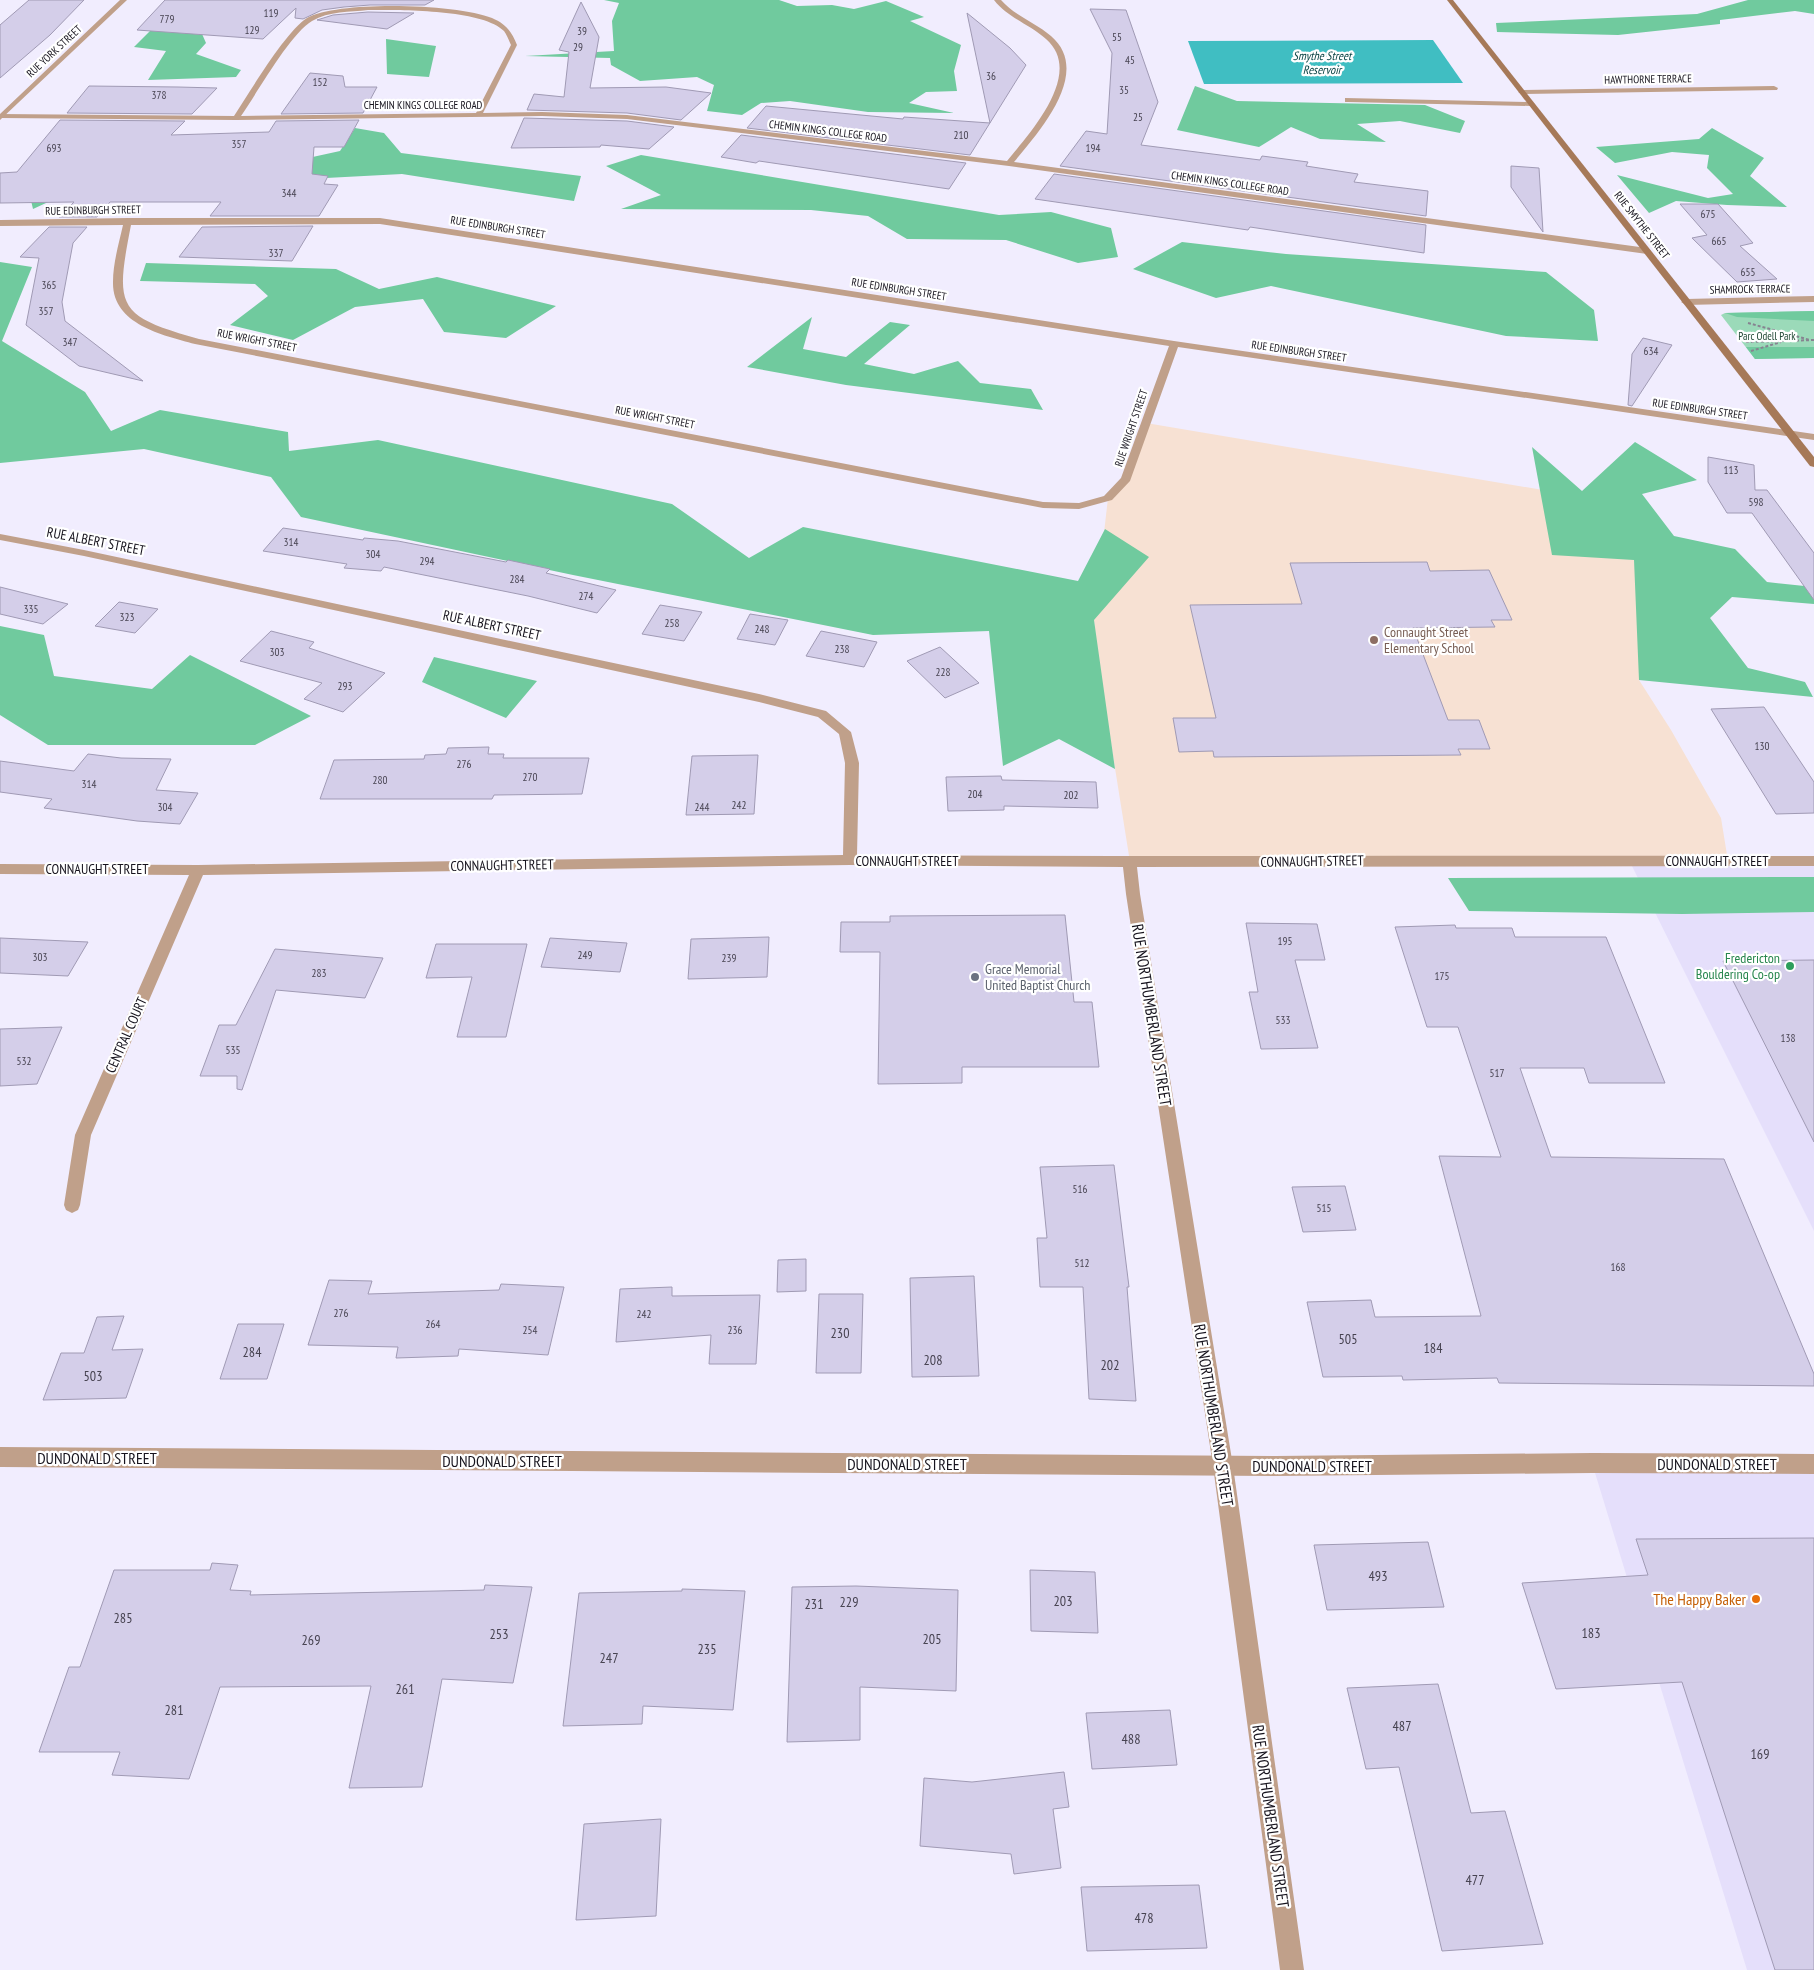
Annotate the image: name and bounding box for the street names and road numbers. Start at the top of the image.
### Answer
street label: RUE YORK STREET [23,22,85,80]
street label: HAWTHORNE TERRACE [1604,71,1692,87]
street label: CHEMIN KINGS COLLEGE ROAD [364,98,483,112]
street label: CHEMIN KINGS COLLEGE ROAD [768,117,888,145]
street label: CHEMIN KINGS COLLEGE ROAD [1170,168,1290,198]
street label: RUE SMYTHE STREET [1611,189,1673,262]
street label: RUE EDINBURGH STREET [45,202,141,218]
street label: RUE EDINBURGH STREET [450,213,546,241]
street label: RUE EDINBURGH STREET [851,275,947,303]
street label: SHAMROCK TERRACE [1710,281,1791,297]
street label: RUE WRIGHT STREET [216,325,298,355]
street label: RUE EDINBURGH STREET [1251,337,1347,365]
street label: RUE WRIGHT STREET [1111,388,1151,468]
street label: RUE EDINBURGH STREET [1652,395,1748,423]
street label: RUE WRIGHT STREET [614,402,696,432]
street label: RUE ALBERT STREET [45,523,147,559]
street label: RUE ALBERT STREET [441,606,543,644]
street label: CONNAUGHT STREET [1260,851,1364,871]
street label: CONNAUGHT STREET [855,852,959,870]
street label: CONNAUGHT STREET [1665,852,1769,870]
street label: CONNAUGHT STREET [450,855,554,875]
street label: CONNAUGHT STREET [45,860,149,878]
street label: RUE NORTHUMBERLAND STREET [1128,922,1176,1108]
street label: CENTRAL COURT [101,994,151,1076]
street label: RUE NORTHUMBERLAND STREET [1190,1322,1238,1508]
street label: DUNDONALD STREET [37,1448,157,1468]
street label: DUNDONALD STREET [442,1451,562,1471]
street label: DUNDONALD STREET [847,1454,967,1474]
street label: DUNDONALD STREET [1657,1454,1777,1474]
street label: DUNDONALD STREET [1252,1456,1372,1476]
street label: RUE NORTHUMBERLAND STREET [1248,1723,1294,1909]

